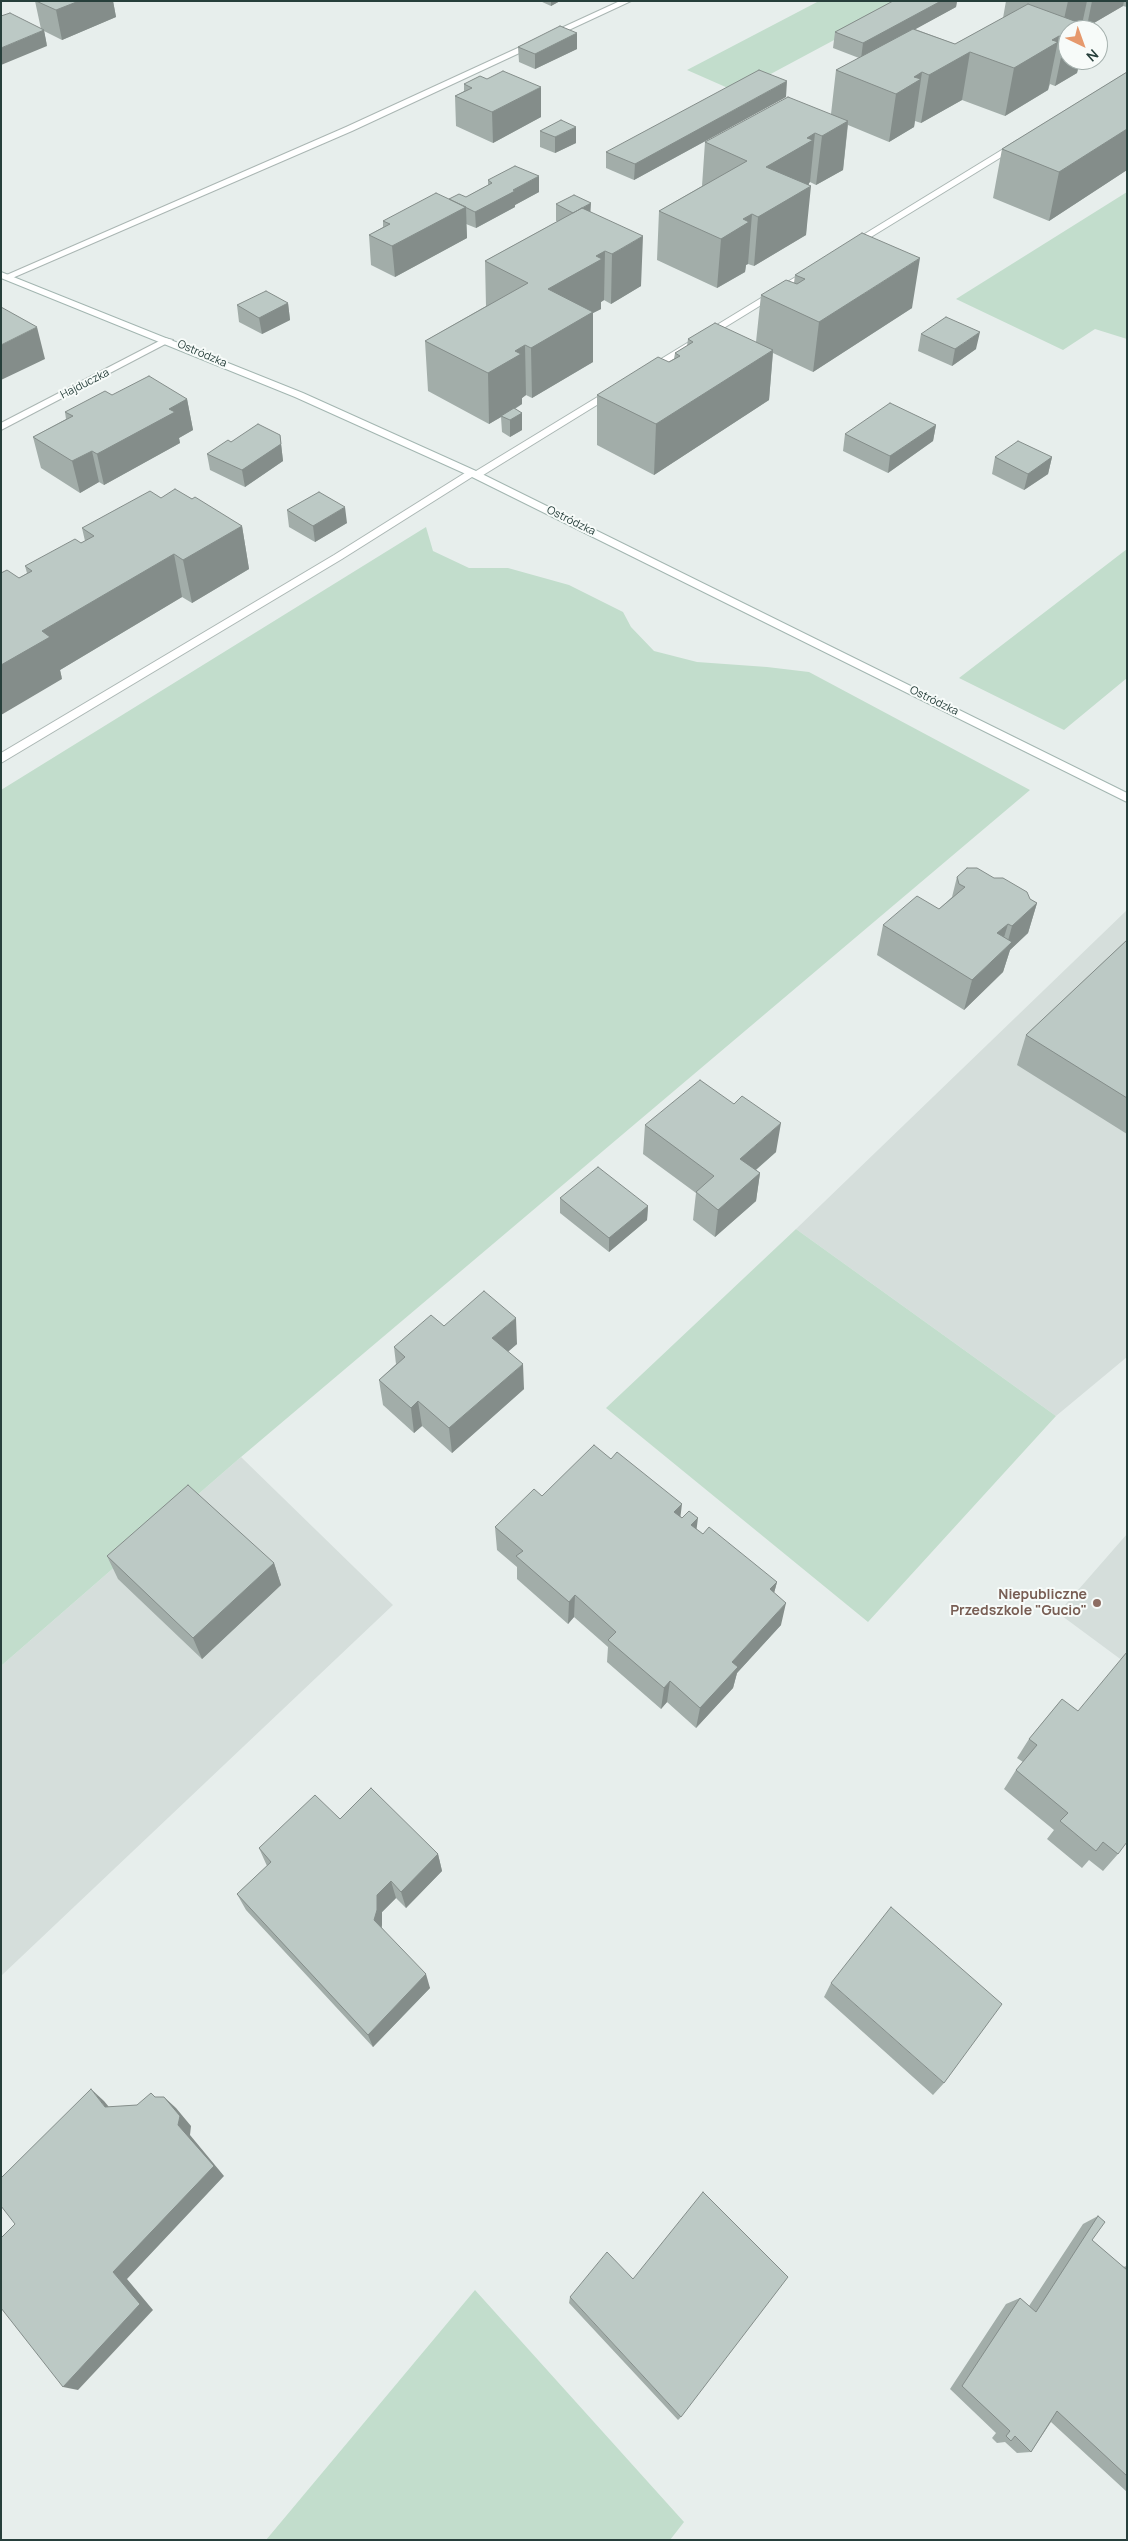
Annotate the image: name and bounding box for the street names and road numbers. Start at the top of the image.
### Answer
street label: Ostródzka [175,338,229,370]
street label: Hajduczka [58,366,112,402]
street label: Ostródzka [545,504,597,538]
street label: Ostródzka [908,684,960,718]

